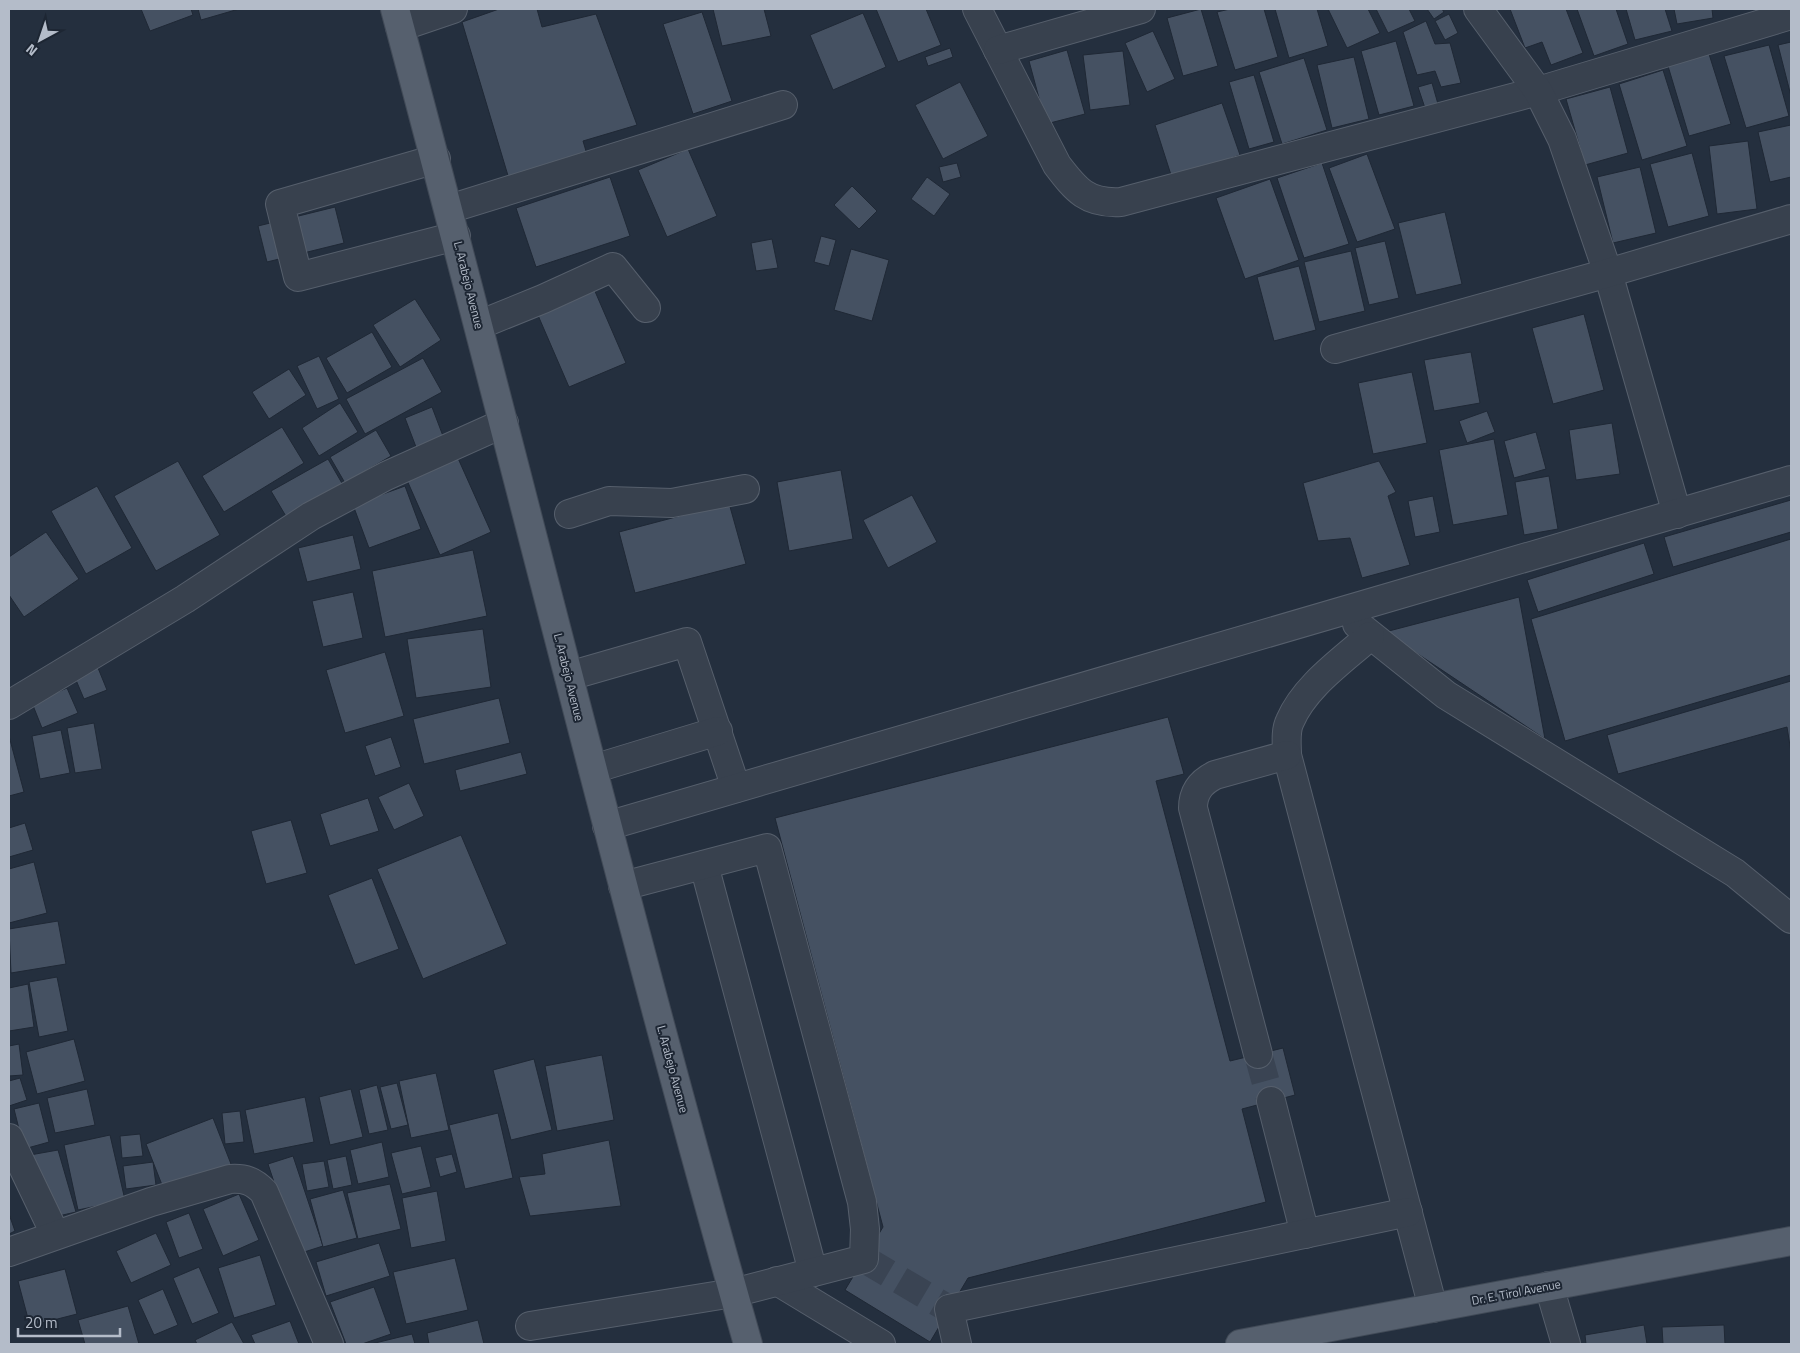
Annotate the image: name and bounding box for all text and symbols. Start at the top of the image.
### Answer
north arrow [15,15,65,65]
text: N [21,39,42,62]
street label: L. Arabejo Avenue [449,239,489,331]
street label: L. Arabejo Avenue [549,631,589,723]
street label: L. Arabejo Avenue [652,1023,694,1115]
street label: Dr. E. Tirol Avenue [1470,1274,1562,1310]
scale bar [18,1306,120,1338]
text: 20 m [25,1311,58,1334]

